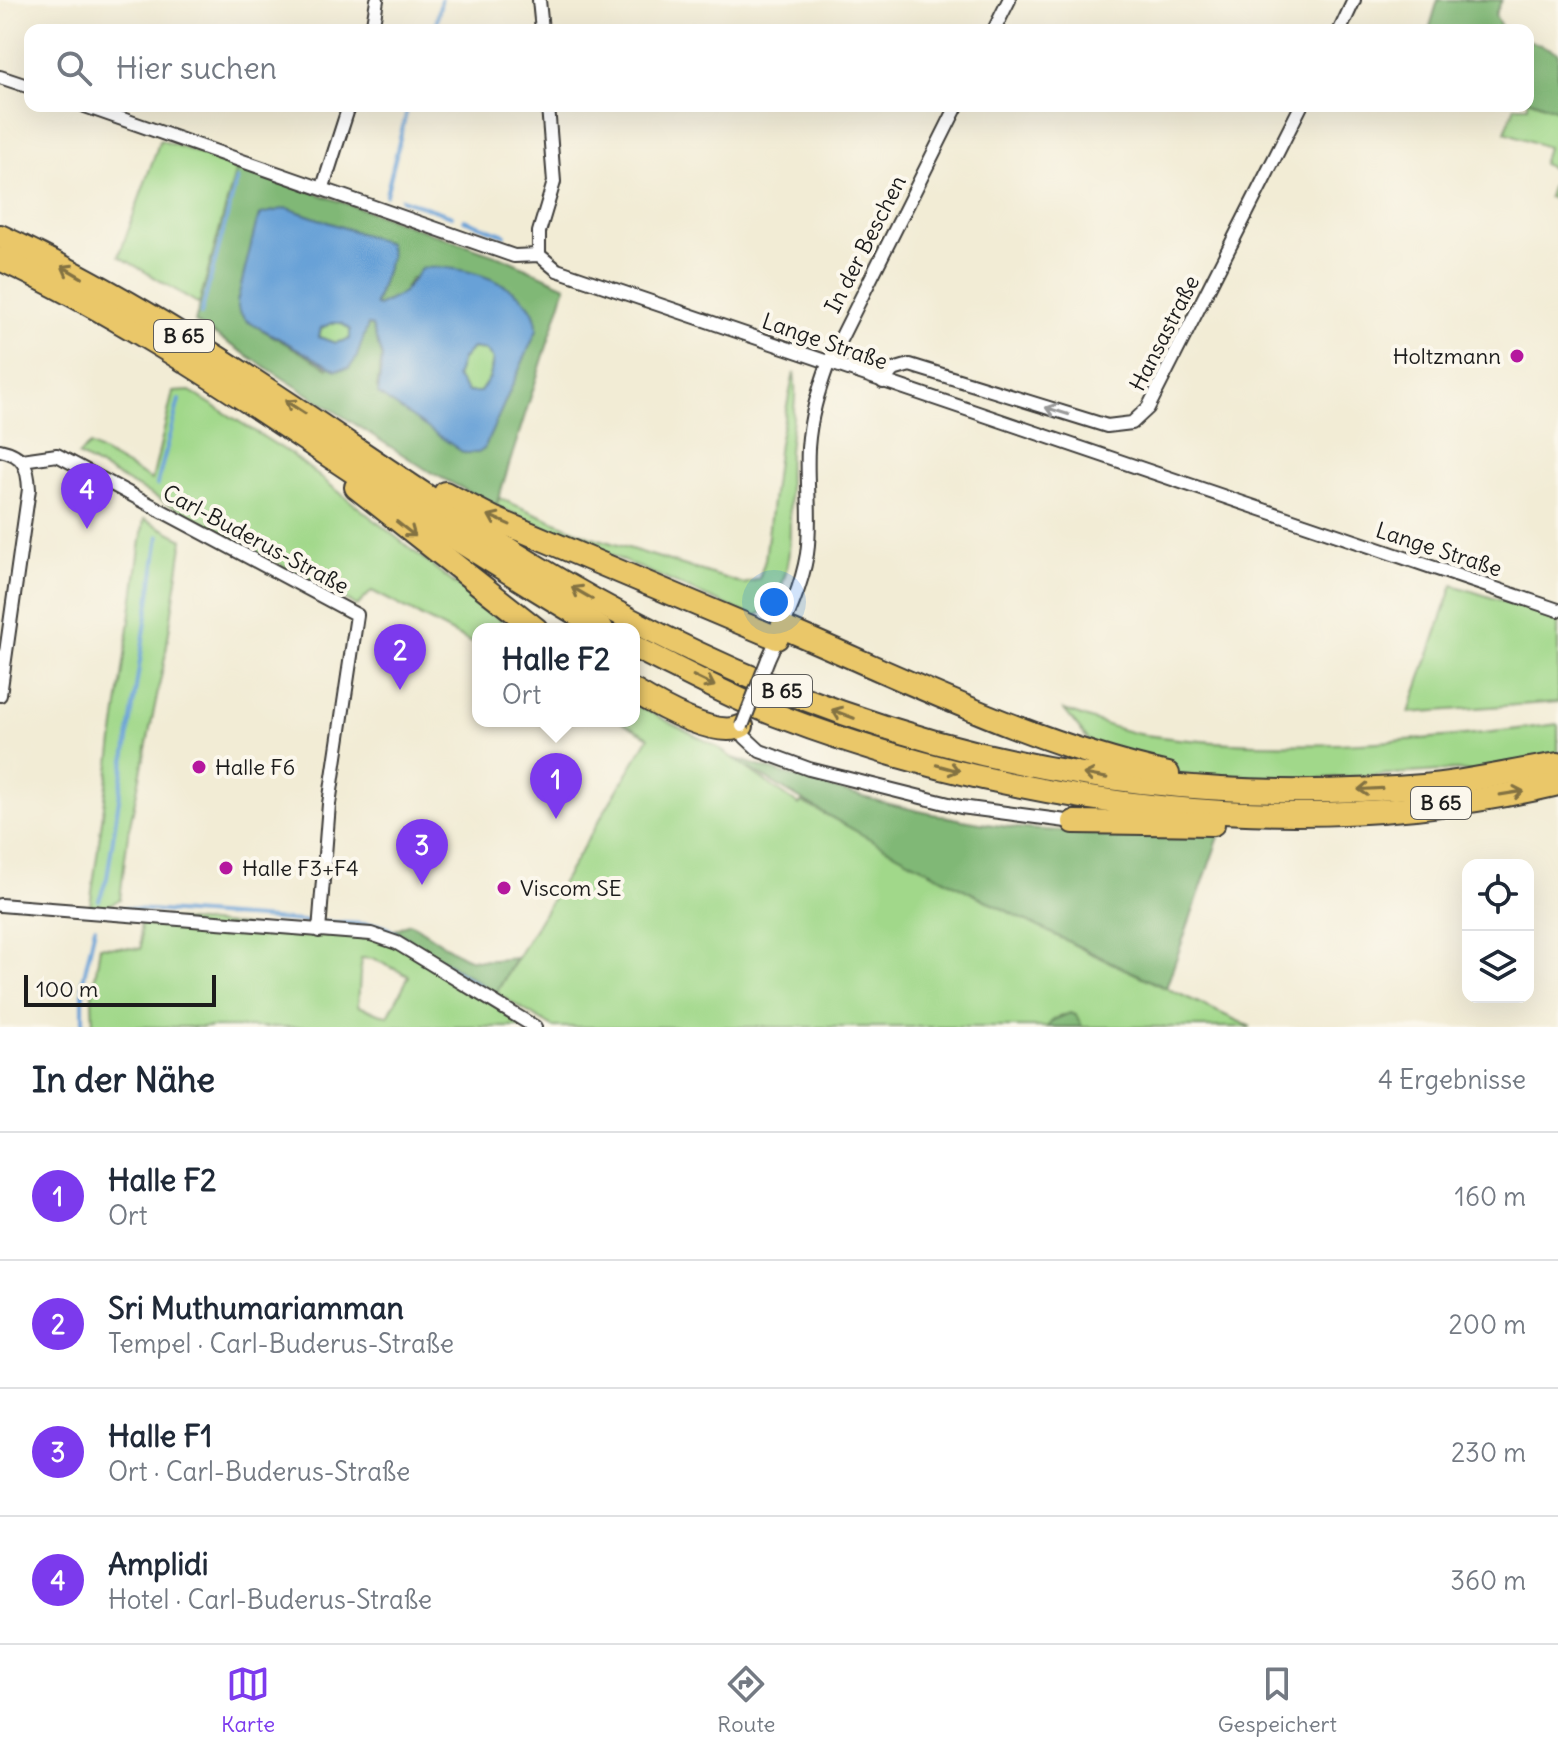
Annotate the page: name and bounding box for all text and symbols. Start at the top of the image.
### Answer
search box [24,24,1534,112]
icon: search [52,46,96,90]
text: Hier suchen [116,49,277,87]
street label: In der Beschen [818,170,912,318]
one-way arrow [61,264,85,279]
street label: Hansastraße [1123,270,1205,396]
street label: Lange Straße [759,306,891,376]
road number: B 65 [154,320,214,352]
place label: Holtzmann [1393,342,1501,370]
marker: Holtzmann [1508,347,1526,365]
one-way arrow [284,399,306,415]
one-way arrow [1045,402,1070,417]
pin: 4 [61,463,113,529]
street label: Carl-Buderus-Straße [158,478,354,600]
one-way arrow [488,512,512,527]
street label: Lange Straße [1372,515,1506,583]
one-way arrow [395,520,416,537]
your location [754,582,794,622]
one-way arrow [571,585,594,601]
popup [472,623,640,727]
pin: 2 [374,624,426,690]
text: Halle F2 [502,640,610,678]
one-way arrow [692,674,716,689]
road number: B 65 [752,675,812,707]
text: Ort [502,678,541,711]
one-way arrow [831,706,856,721]
place label: Halle F6 [215,753,295,781]
pin: 1 [530,753,582,819]
marker: Halle F6 [190,758,208,776]
one-way arrow [935,762,961,777]
one-way arrow [1083,768,1108,783]
one-way arrow [1357,781,1384,796]
one-way arrow [1499,785,1524,800]
road number: B 65 [1411,787,1471,819]
pin: 3 [396,819,448,885]
place label: Halle F3+F4 [242,854,359,882]
marker: Halle F3+F4 [217,859,235,877]
map controls [1462,859,1534,1003]
button: locate [1462,859,1534,931]
place label: Viscom SE [520,874,622,902]
marker: Viscom SE [495,879,513,897]
button: layers [1462,931,1534,1003]
scale bar [24,971,216,1007]
text: 100 m [36,975,98,1003]
text: In der Nähe [32,1058,215,1101]
text: 4 Ergebnisse [1378,1063,1526,1096]
text: Halle F2 [108,1161,216,1199]
text: 1 [53,1180,63,1213]
text: 160 m [1455,1180,1526,1213]
text: Ort [108,1199,148,1232]
text: Sri Muthumariamman [108,1289,404,1327]
text: 2 [51,1308,65,1341]
text: 200 m [1449,1308,1526,1341]
text: Tempel · Carl-Buderus-Straße [108,1327,454,1360]
text: Halle F1 [108,1417,212,1455]
text: 3 [51,1436,65,1469]
text: 230 m [1451,1436,1526,1469]
text: Ort · Carl-Buderus-Straße [108,1455,410,1488]
text: Amplidi [108,1545,208,1583]
text: 4 [50,1564,66,1597]
text: 360 m [1450,1564,1526,1597]
text: Hotel · Carl-Buderus-Straße [108,1583,432,1616]
tab: Karte [221,1662,275,1738]
tab: Route [717,1662,775,1738]
tab: Gespeichert [1218,1662,1337,1738]

